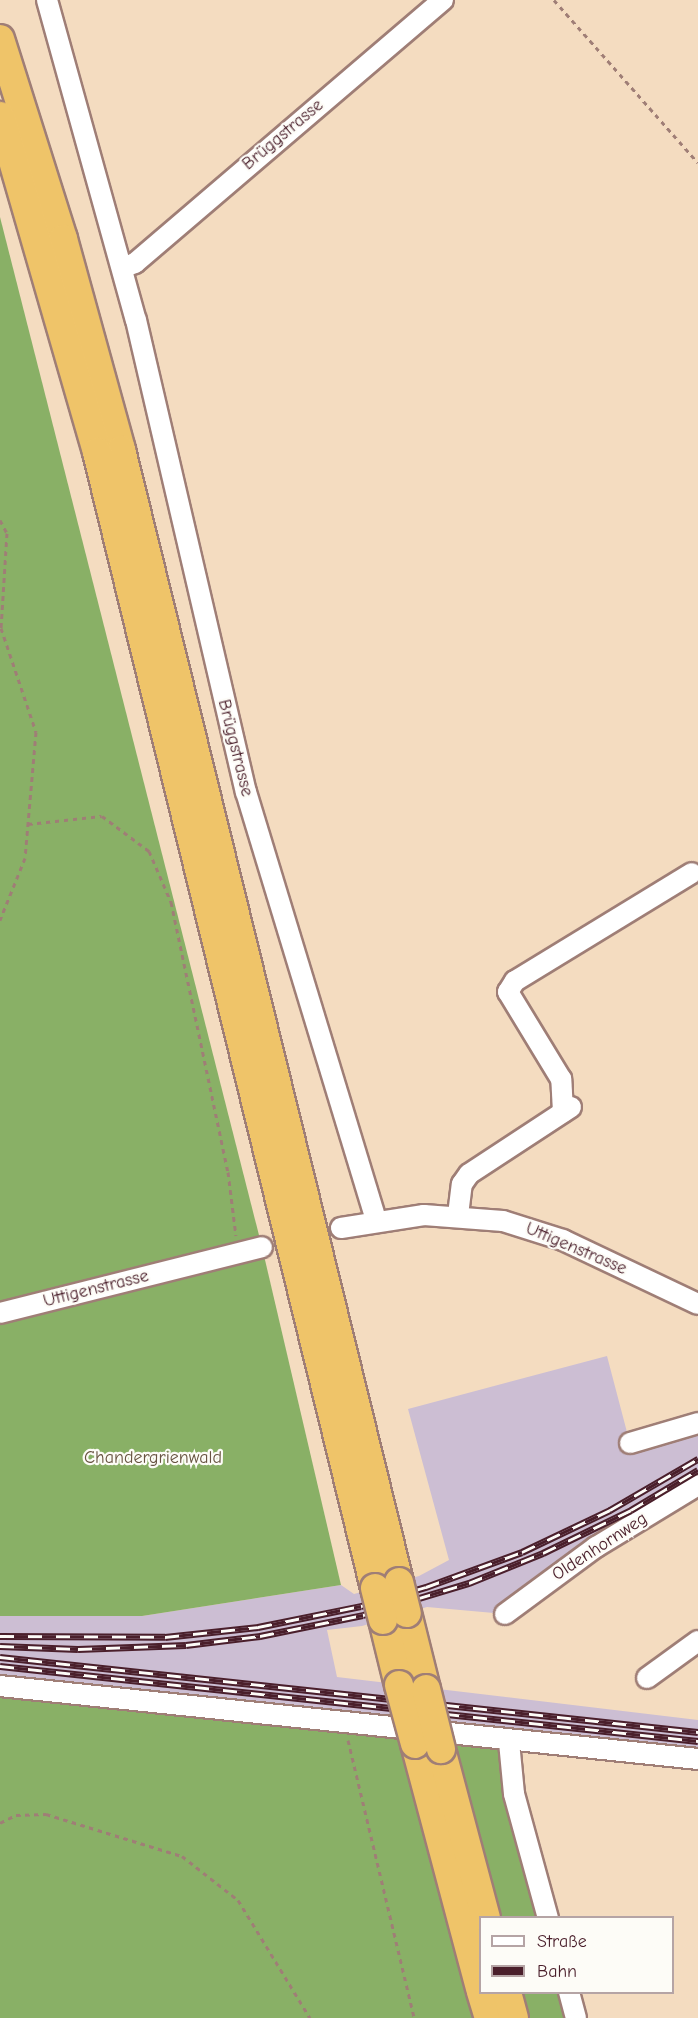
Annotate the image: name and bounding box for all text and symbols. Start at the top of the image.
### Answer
street label: Brüggstrasse [238,95,328,175]
street label: Brüggstrasse [213,697,257,799]
street label: Uttigenstrasse [522,1218,630,1280]
street label: Uttigenstrasse [41,1265,151,1313]
park label: Chandergrienwald [84,1447,222,1469]
street label: Oldenhornweg [548,1508,652,1586]
legend [479,1916,674,1994]
text: Straße [537,1931,587,1952]
text: Bahn [537,1961,577,1982]

